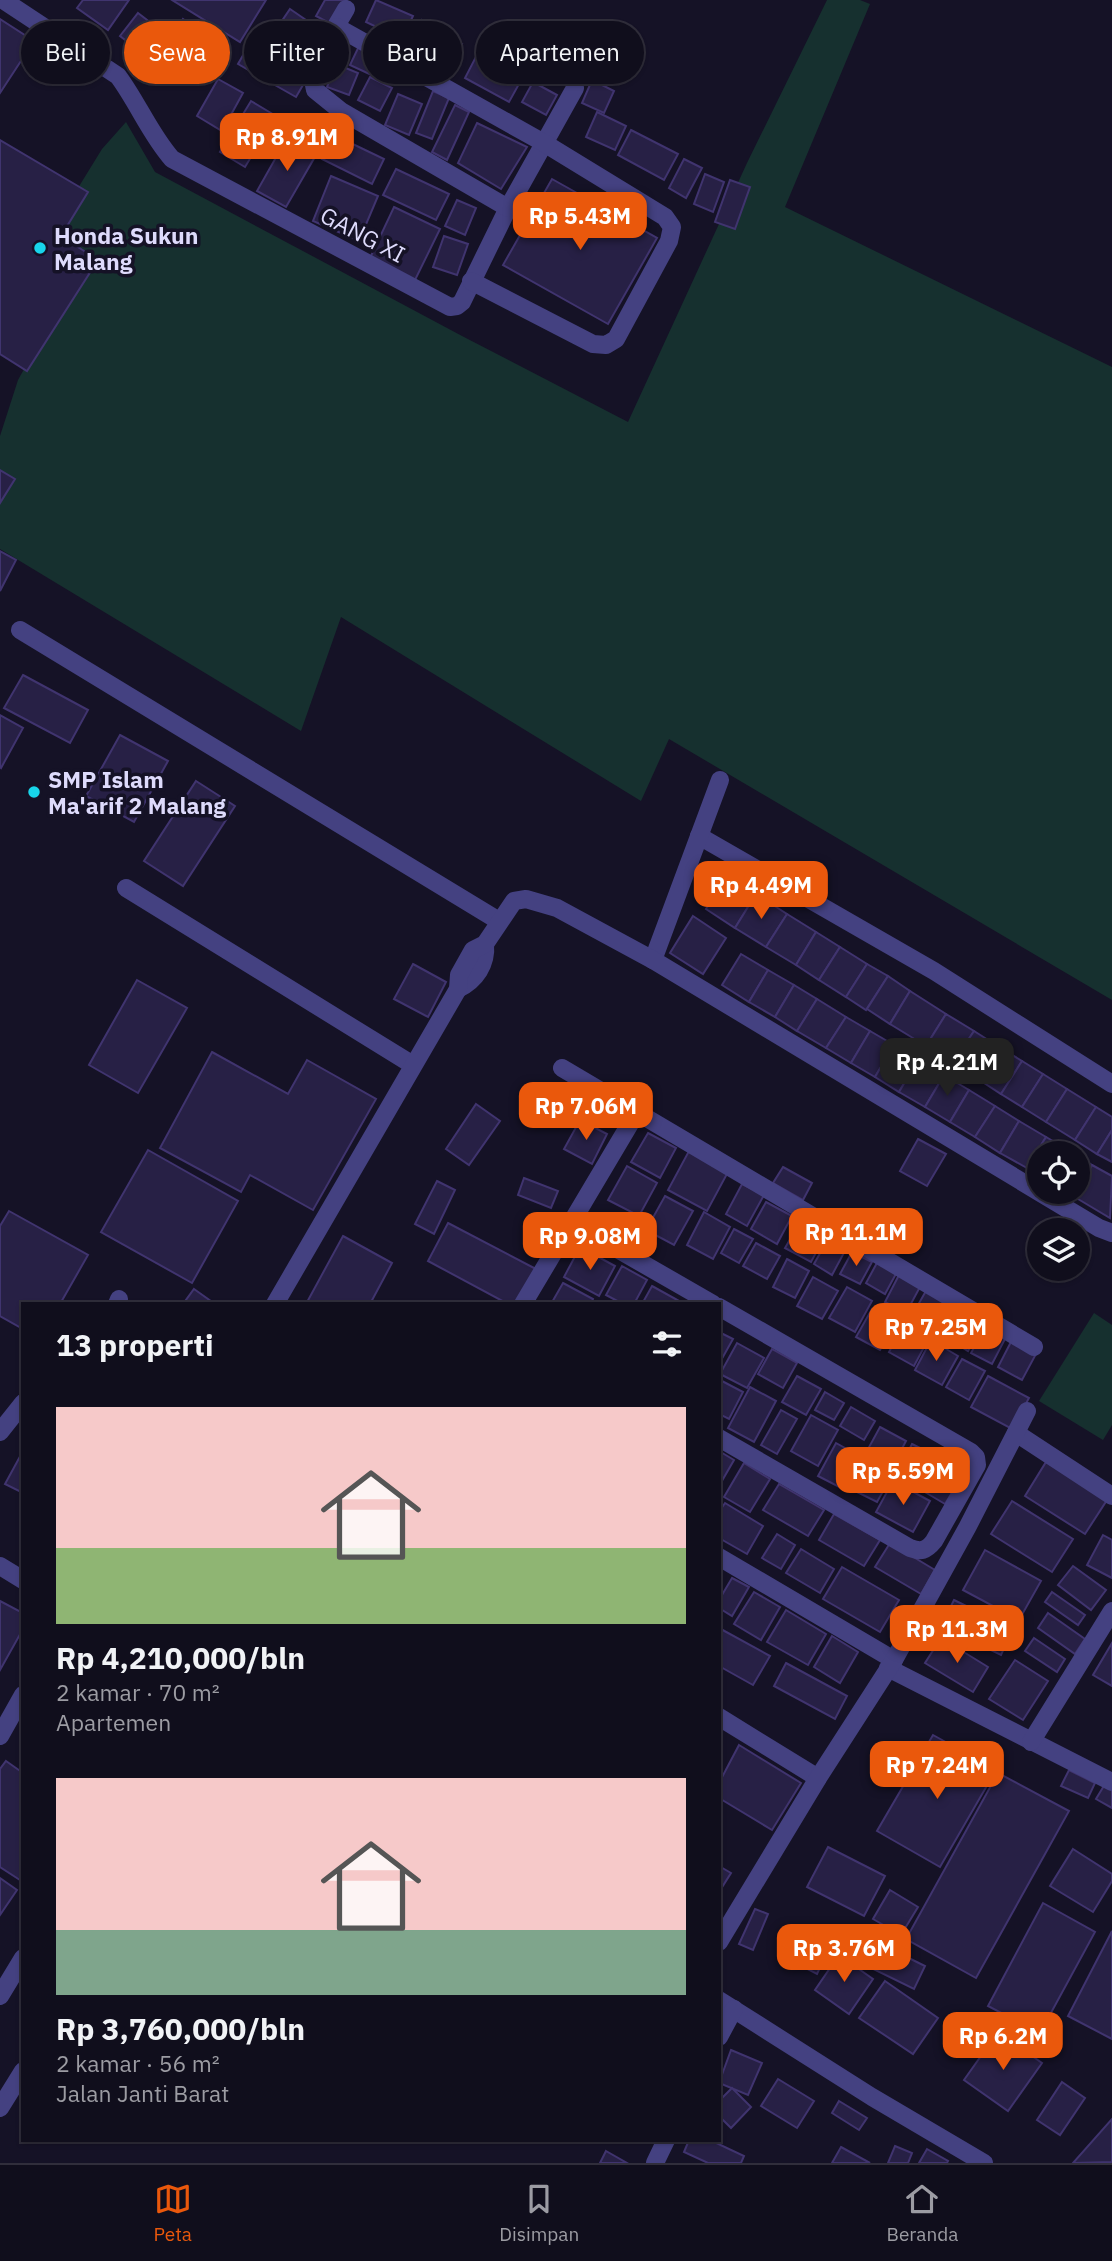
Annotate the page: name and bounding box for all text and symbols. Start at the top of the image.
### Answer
chip: Beli [21,21,110,84]
chip: Sewa [124,21,230,84]
chip: Filter [244,21,349,84]
chip: Baru [363,21,462,84]
chip: Apartemen [476,21,644,84]
pin: Rp 8.91M [215,114,359,173]
text: Rp 8.91M [236,121,338,151]
pin: Rp 5.43M [508,192,652,252]
street label: GANG XI [315,199,411,269]
text: Rp 5.43M [529,200,631,230]
place label: Honda Sukun Malang [54,220,198,276]
marker: Honda Sukun Malang [32,240,48,256]
place label: SMP Islam Ma'arif 2 Malang [48,764,226,820]
marker: SMP Islam Ma'arif 2 Malang [26,784,42,800]
pin: Rp 4.49M [689,862,833,921]
text: Rp 4.49M [710,869,812,899]
pin: Rp 4.21M [875,1038,1019,1098]
text: Rp 4.21M [896,1046,998,1076]
pin: Rp 7.06M [514,1082,658,1142]
text: Rp 7.06M [535,1090,637,1120]
map controls [1027,1141,1090,1281]
button: locate [1027,1141,1090,1204]
pin: Rp 11.1M [784,1208,928,1268]
pin: Rp 9.08M [518,1212,662,1272]
text: Rp 11.1M [805,1216,907,1246]
button: layers [1027,1218,1090,1281]
text: Rp 9.08M [539,1220,641,1250]
pin: Rp 7.25M [864,1304,1008,1363]
text: Rp 7.25M [885,1311,987,1341]
text: 13 properti [56,1325,214,1364]
icon: filters [648,1325,686,1363]
pin: Rp 5.59M [831,1448,975,1507]
icon: home [308,1452,434,1578]
text: Rp 5.59M [852,1455,954,1485]
pin: Rp 11.3M [885,1606,1029,1665]
text: Rp 11.3M [906,1613,1008,1643]
text: Rp 4,210,000/bln [56,1638,305,1677]
text: 2 kamar · 70 m² [56,1677,220,1707]
text: Apartemen [56,1707,171,1737]
pin: Rp 7.24M [865,1742,1009,1801]
text: Rp 7.24M [886,1749,988,1779]
icon: home [308,1823,434,1949]
pin: Rp 3.76M [772,1924,916,1984]
text: Rp 3.76M [793,1932,895,1962]
text: Rp 3,760,000/bln [56,2009,305,2048]
pin: Rp 6.2M [938,2012,1068,2072]
text: Rp 6.2M [959,2020,1047,2050]
text: 2 kamar · 56 m² [56,2048,220,2078]
text: Jalan Janti Barat [56,2078,229,2108]
tab: Peta [154,2180,192,2246]
tab: Disimpan [499,2180,579,2246]
tab: Beranda [887,2180,958,2246]

